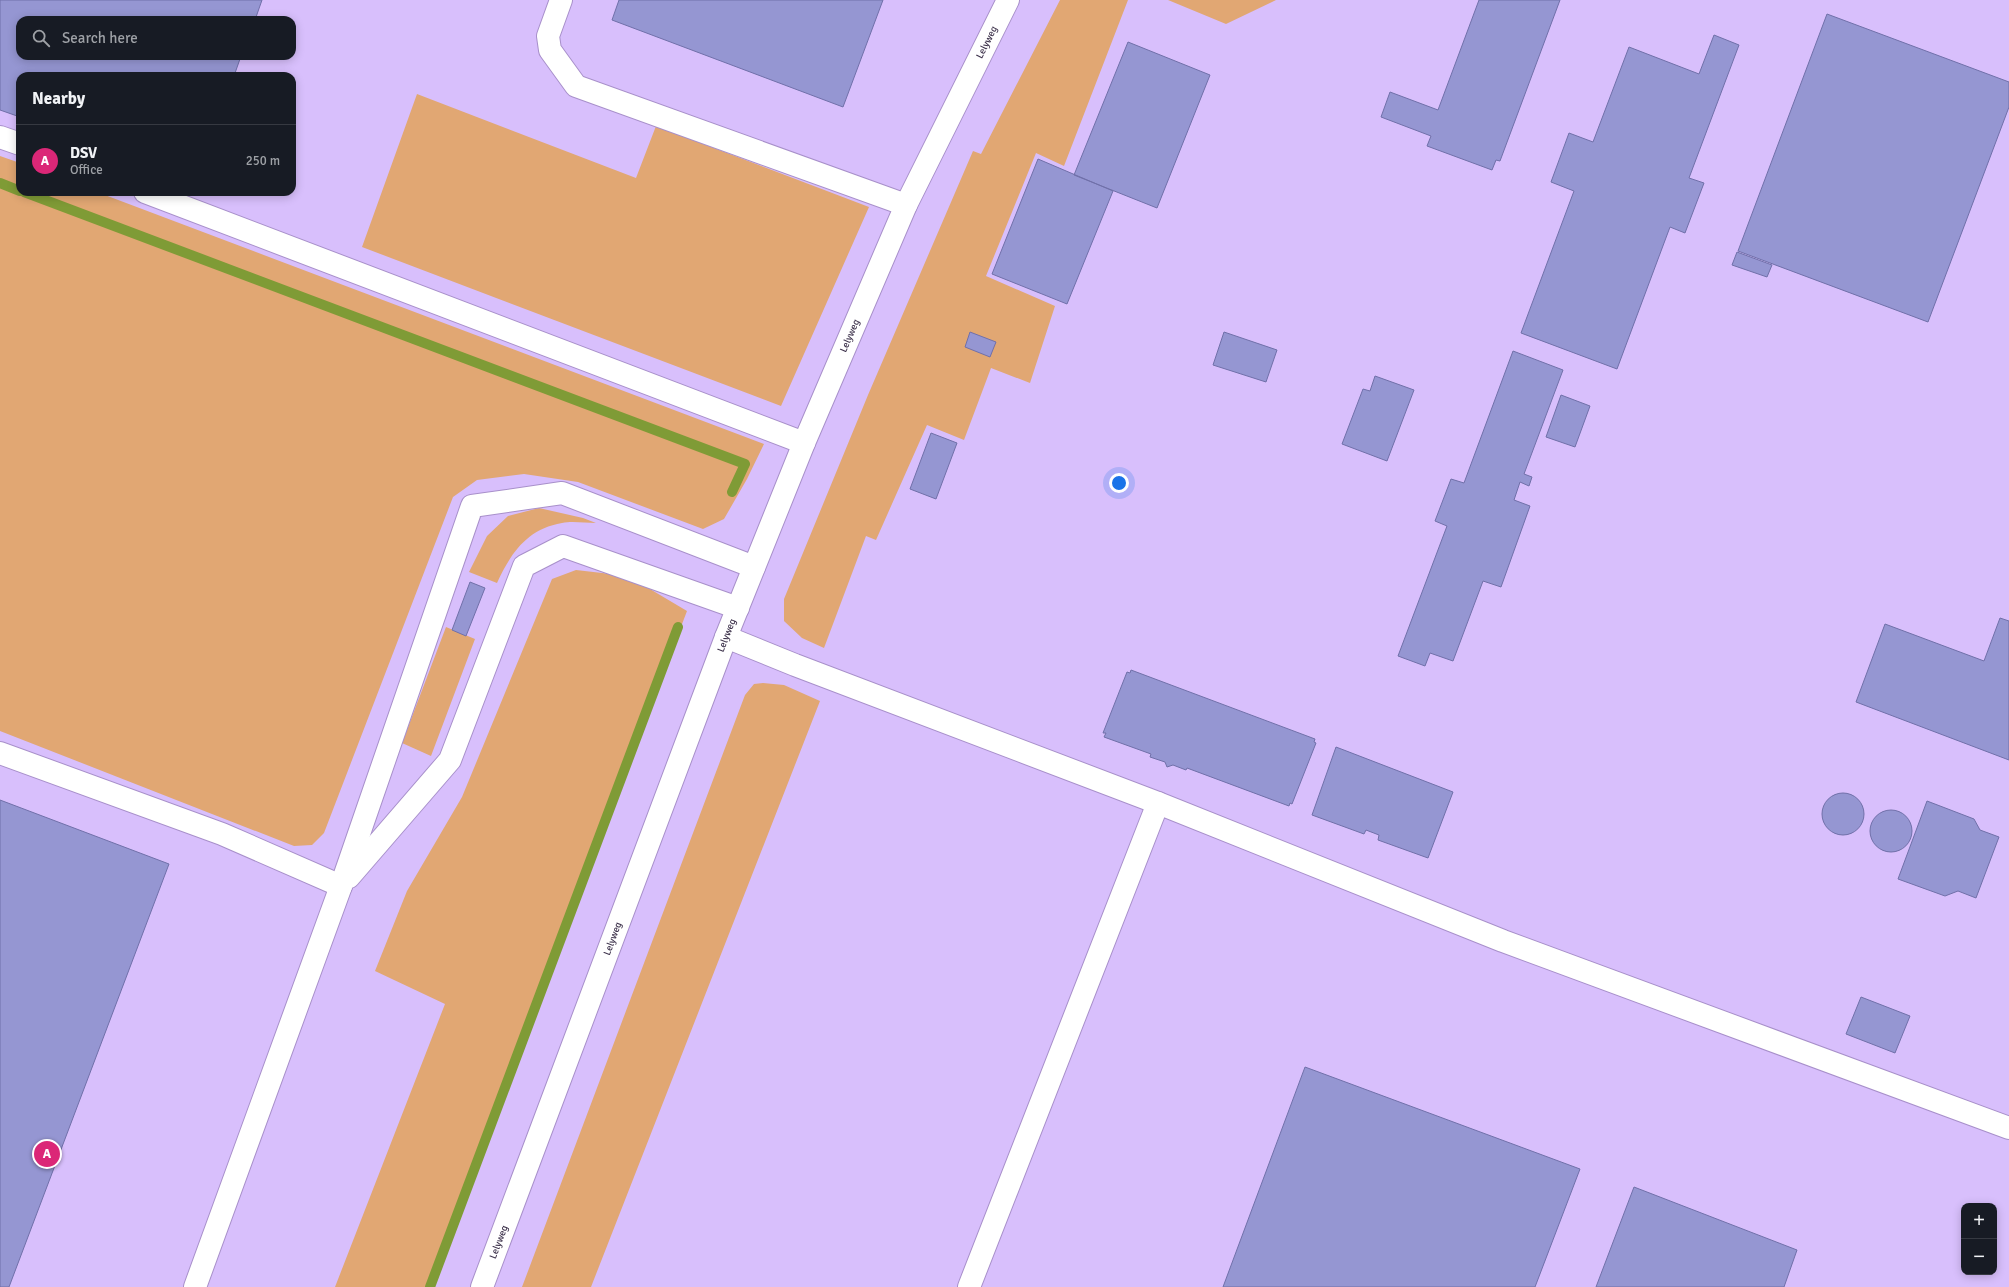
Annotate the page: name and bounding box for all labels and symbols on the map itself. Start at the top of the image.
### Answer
street label: Lelyweg [974,24,1000,61]
street label: Lelyweg [838,317,862,354]
your location [1109,473,1129,493]
street label: Lelyweg [715,617,739,654]
street label: Lelyweg [601,920,624,957]
pin: A [34,1139,60,1169]
street label: Lelyweg [487,1224,511,1261]

